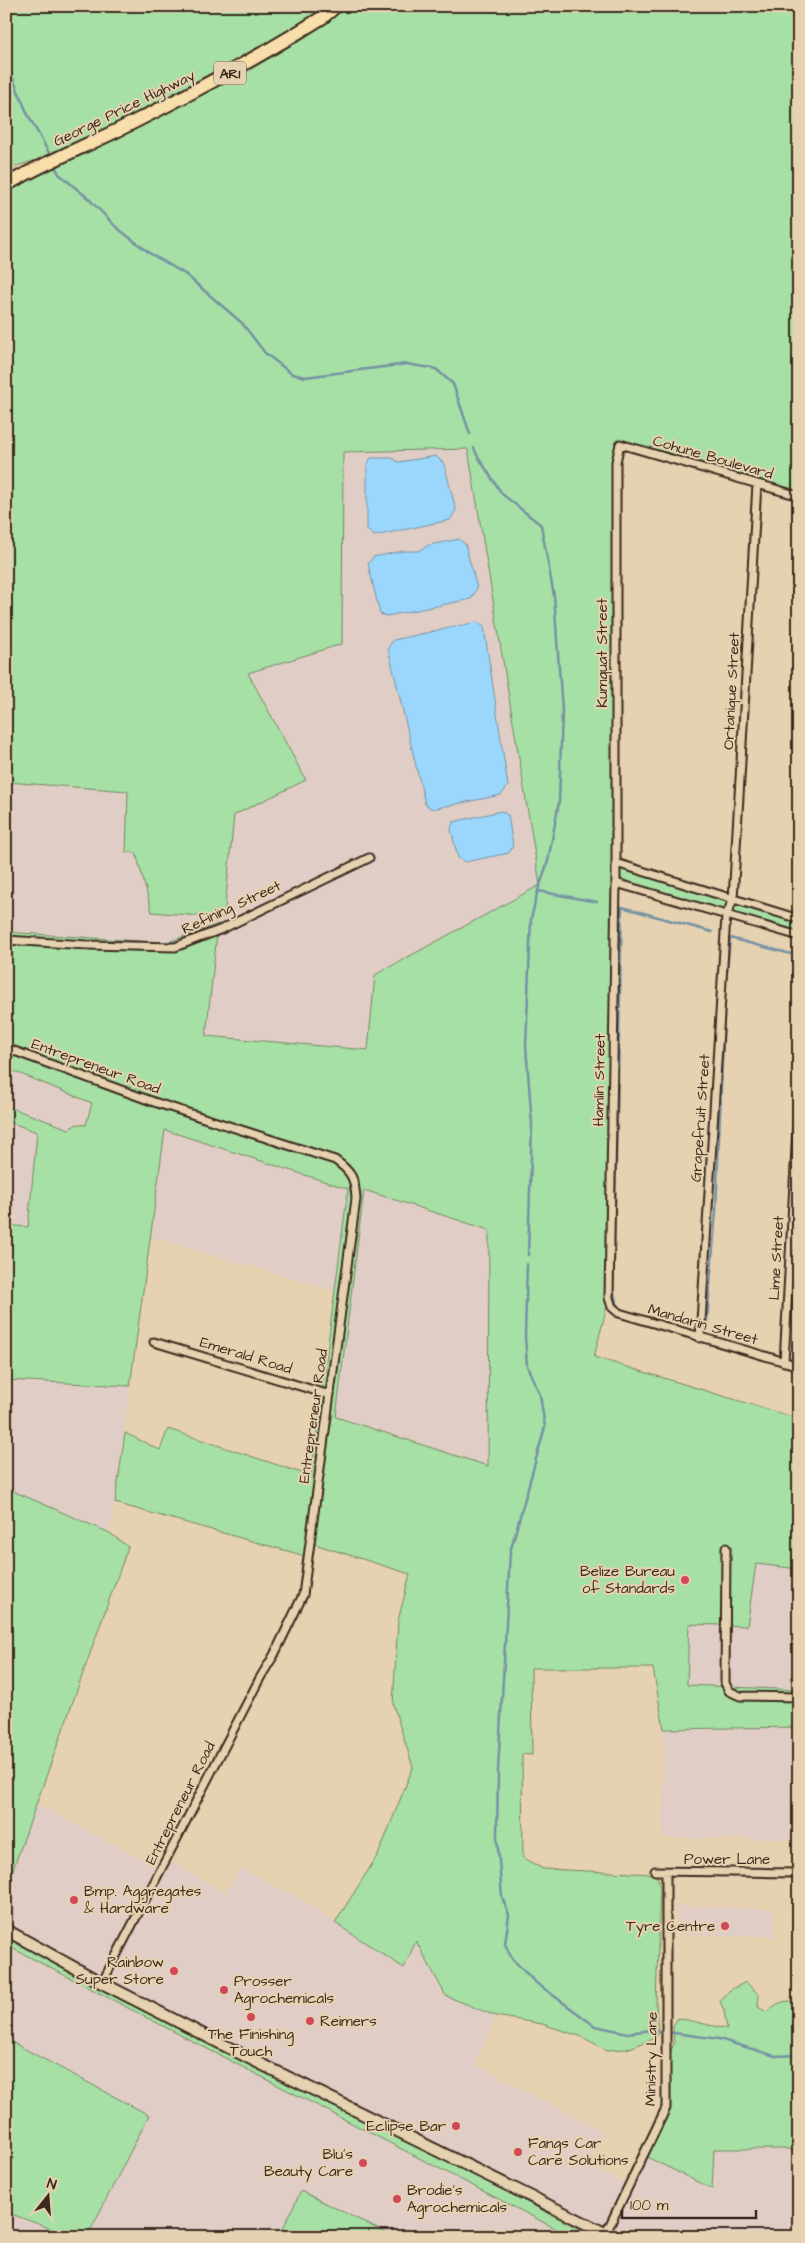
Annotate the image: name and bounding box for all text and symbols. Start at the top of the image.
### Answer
road number: AR1 [214,62,246,84]
street label: George Price Highway [50,65,199,153]
street label: Cohune Boulevard [650,430,776,485]
street label: Kumquat Street [592,598,613,708]
street label: Ortanique Street [718,632,745,750]
street label: Refining Street [178,875,285,941]
street label: Entrepreneur Road [29,1033,163,1100]
street label: Hamlin Street [588,1033,611,1127]
street label: Grapefruit Street [686,1053,715,1183]
street label: Lime Street [764,1215,789,1301]
street label: Mandarin Street [646,1299,760,1350]
street label: Emerald Road [197,1332,295,1380]
street label: Entrepreneur Road [294,1347,333,1485]
place label: Belize Bureau of Standards [580,1561,675,1599]
marker: Belize Bureau of Standards [679,1574,691,1586]
street label: Entrepreneur Road [140,1738,221,1868]
street label: Power Lane [684,1849,770,1870]
place label: Bmp. Aggregates & Hardware [84,1881,202,1919]
marker: Bmp. Aggregates & Hardware [68,1894,80,1906]
place label: Tyre Centre [626,1916,715,1938]
marker: Tyre Centre [719,1920,731,1932]
place label: Rainbow Super Store [75,1952,164,1990]
marker: Rainbow Super Store [168,1965,180,1977]
place label: Prosser Agrochemicals [234,1971,335,2010]
marker: Prosser Agrochemicals [218,1984,230,1996]
marker: The Finishing Touch [245,2011,257,2023]
place label: Reimers [320,2011,377,2032]
street label: Ministry Lane [640,2012,664,2106]
marker: Reimers [304,2015,316,2027]
place label: The Finishing Touch [208,2024,294,2062]
place label: Eclipse Bar [366,2116,446,2137]
marker: Eclipse Bar [450,2120,462,2132]
place label: Fangs Car Care Solutions [528,2133,629,2171]
place label: Blu's Beauty Care [264,2144,353,2183]
marker: Fangs Car Care Solutions [512,2146,524,2158]
marker: Blu's Beauty Care [357,2157,369,2169]
north arrow [22,2170,72,2220]
text: N [44,2174,59,2195]
place label: Brodie's Agrochemicals [407,2180,508,2219]
scale bar [622,2188,756,2220]
marker: Brodie's Agrochemicals [391,2193,403,2205]
text: 100 m [630,2195,669,2216]

